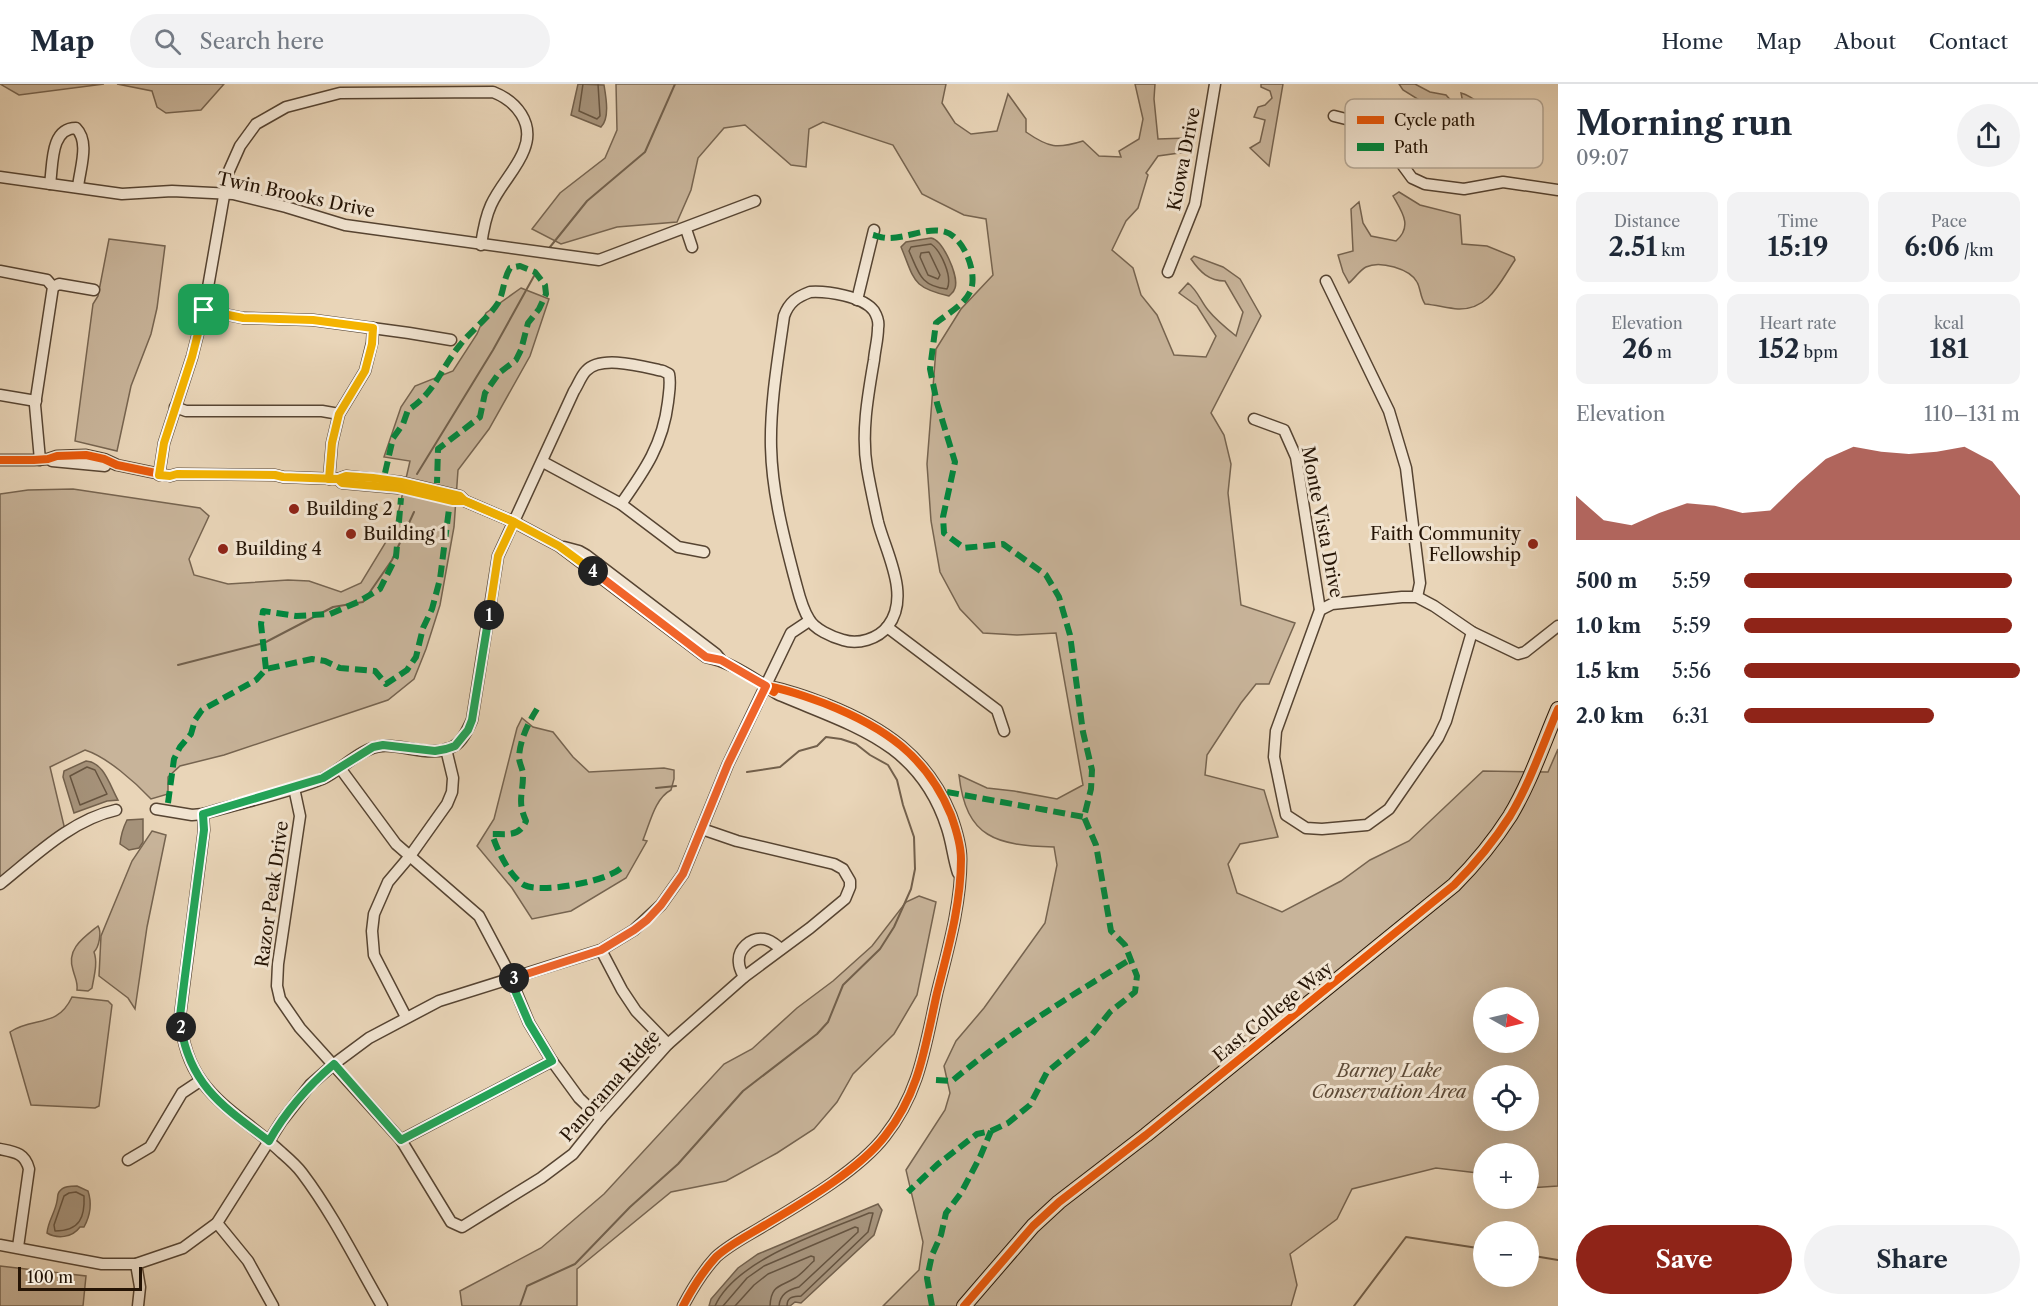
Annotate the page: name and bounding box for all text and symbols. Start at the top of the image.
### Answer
search box [130,14,550,68]
text: Map [30,24,94,58]
icon: search [151,25,184,58]
text: Search here [199,28,324,55]
text: Home [1662,29,1723,54]
text: Map [1756,29,1801,54]
text: About [1834,29,1896,54]
text: Contact [1929,29,2008,54]
legend [1345,99,1543,168]
text: Morning run [1576,103,1792,144]
button: share [1957,104,2020,167]
street label: Kiowa Drive [1163,105,1205,213]
text: Cycle path [1394,110,1475,130]
text: Path [1394,137,1428,157]
text: 09:07 [1576,146,1629,170]
street label: Twin Brooks Drive [215,168,377,222]
text: Distance [1614,211,1680,231]
text: Time [1778,211,1818,231]
text: Pace [1931,211,1967,231]
text: 2.51 [1608,231,1657,263]
text: 15:19 [1768,231,1828,263]
text: 6:06 [1904,231,1960,263]
text: km [1657,240,1686,260]
text: /km [1960,240,1994,260]
pin [178,284,229,335]
icon: arrive [187,293,220,326]
text: Elevation [1611,313,1683,333]
text: Heart rate [1759,313,1837,333]
text: kcal [1934,313,1964,333]
text: 26 [1622,333,1653,365]
text: 152 [1758,333,1799,365]
text: 181 [1929,333,1969,365]
text: m [1653,342,1672,362]
text: bpm [1799,342,1838,362]
text: Elevation [1576,402,1665,426]
text: 110–131 m [1924,402,2020,426]
street label: Monte Vista Drive [1297,444,1347,600]
place label: Building 2 [306,498,393,520]
marker: Building 2 [287,502,301,516]
place label: Building 1 [363,523,447,545]
place label: Faith Community Fellowship [1370,523,1522,566]
marker: Building 1 [344,527,358,541]
marker: Faith Community Fellowship [1526,537,1540,551]
place label: Building 4 [235,538,322,560]
marker: Building 4 [216,542,230,556]
pin: 4 [578,556,608,586]
text: 4 [588,561,598,581]
text: 500 m [1576,569,1637,593]
text: 5:59 [1672,569,1711,593]
pin: 1 [474,600,504,630]
text: 1 [485,605,493,625]
text: 1.0 km [1576,614,1641,638]
text: 5:59 [1672,614,1711,638]
text: 1.5 km [1576,659,1640,683]
text: 5:56 [1672,659,1711,683]
text: 2.0 km [1576,704,1644,728]
text: 6:31 [1672,704,1709,728]
street label: Razor Peak Drive [251,819,293,969]
street label: East College Way [1209,957,1338,1067]
pin: 3 [499,963,529,993]
text: 3 [509,968,519,988]
north arrow [1473,987,1539,1053]
map controls [1473,987,1539,1287]
pin: 2 [166,1012,196,1042]
text: 2 [176,1017,186,1037]
street label: Panorama Ridge [556,1026,664,1146]
park label: Barney Lake Conservation Area [1311,1060,1467,1103]
button: locate [1473,1065,1539,1131]
button: + [1473,1143,1539,1209]
button: − [1473,1221,1539,1287]
button: Save [1576,1225,1792,1294]
button: Share [1804,1225,2020,1294]
scale bar [18,1264,142,1292]
text: 100 m [27,1267,73,1287]

